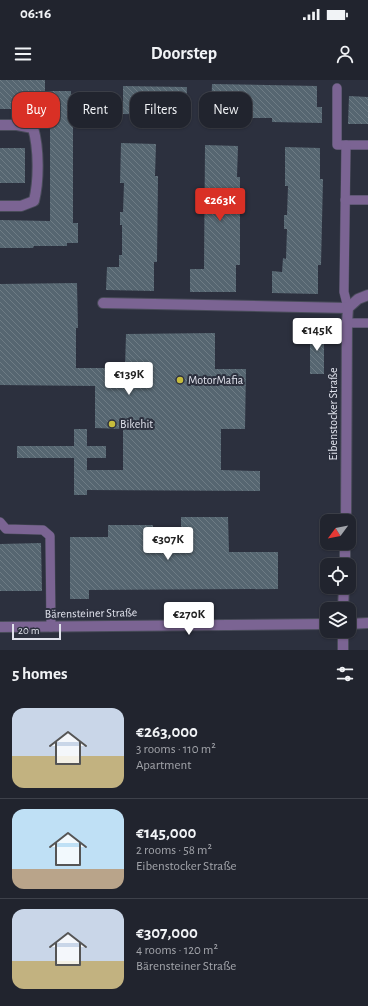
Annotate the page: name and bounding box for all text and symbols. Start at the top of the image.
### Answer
text: 06:16 [20,6,51,21]
icon: menu [12,43,34,65]
icon: person [334,43,356,65]
text: Doorstep [151,45,217,63]
chip: Buy [12,92,60,128]
chip: Rent [68,92,122,128]
chip: Filters [130,92,191,128]
chip: New [199,92,252,128]
pin: €263K [192,188,248,222]
text: €263K [204,194,236,207]
pin: €145K [289,318,345,352]
text: €145K [302,324,332,337]
pin: €139K [101,362,157,396]
text: €139K [114,368,144,381]
street label: Eibenstocker Straße [327,368,339,460]
place label: MotorMafia [188,374,244,386]
marker: MotorMafia [175,375,185,385]
place label: Bikehit [120,418,153,430]
marker: Bikehit [107,419,117,429]
north arrow [320,514,356,550]
map controls [320,514,356,638]
pin: €307K [140,527,196,561]
text: €307K [152,533,184,546]
button: locate [320,558,356,594]
pin: €270K [161,602,217,636]
button: layers [320,602,356,638]
street label: Bärensteiner Straße [45,606,137,620]
text: €270K [173,608,205,621]
scale bar [12,622,61,641]
text: 20 m [18,625,39,636]
icon: filters [334,663,356,685]
text: 5 homes [12,665,68,682]
text: €263,000 [136,723,198,740]
icon: home [44,724,92,772]
text: 3 rooms · 110 m² [136,743,216,756]
text: Apartment [136,759,191,772]
text: €145,000 [136,824,196,841]
icon: home [44,825,92,873]
text: 2 rooms · 58 m² [136,844,212,857]
text: Eibenstocker Straße [136,860,237,873]
text: €307,000 [136,924,198,941]
icon: home [44,925,92,973]
text: 4 rooms · 120 m² [136,944,218,957]
text: Bärensteiner Straße [136,960,236,973]

